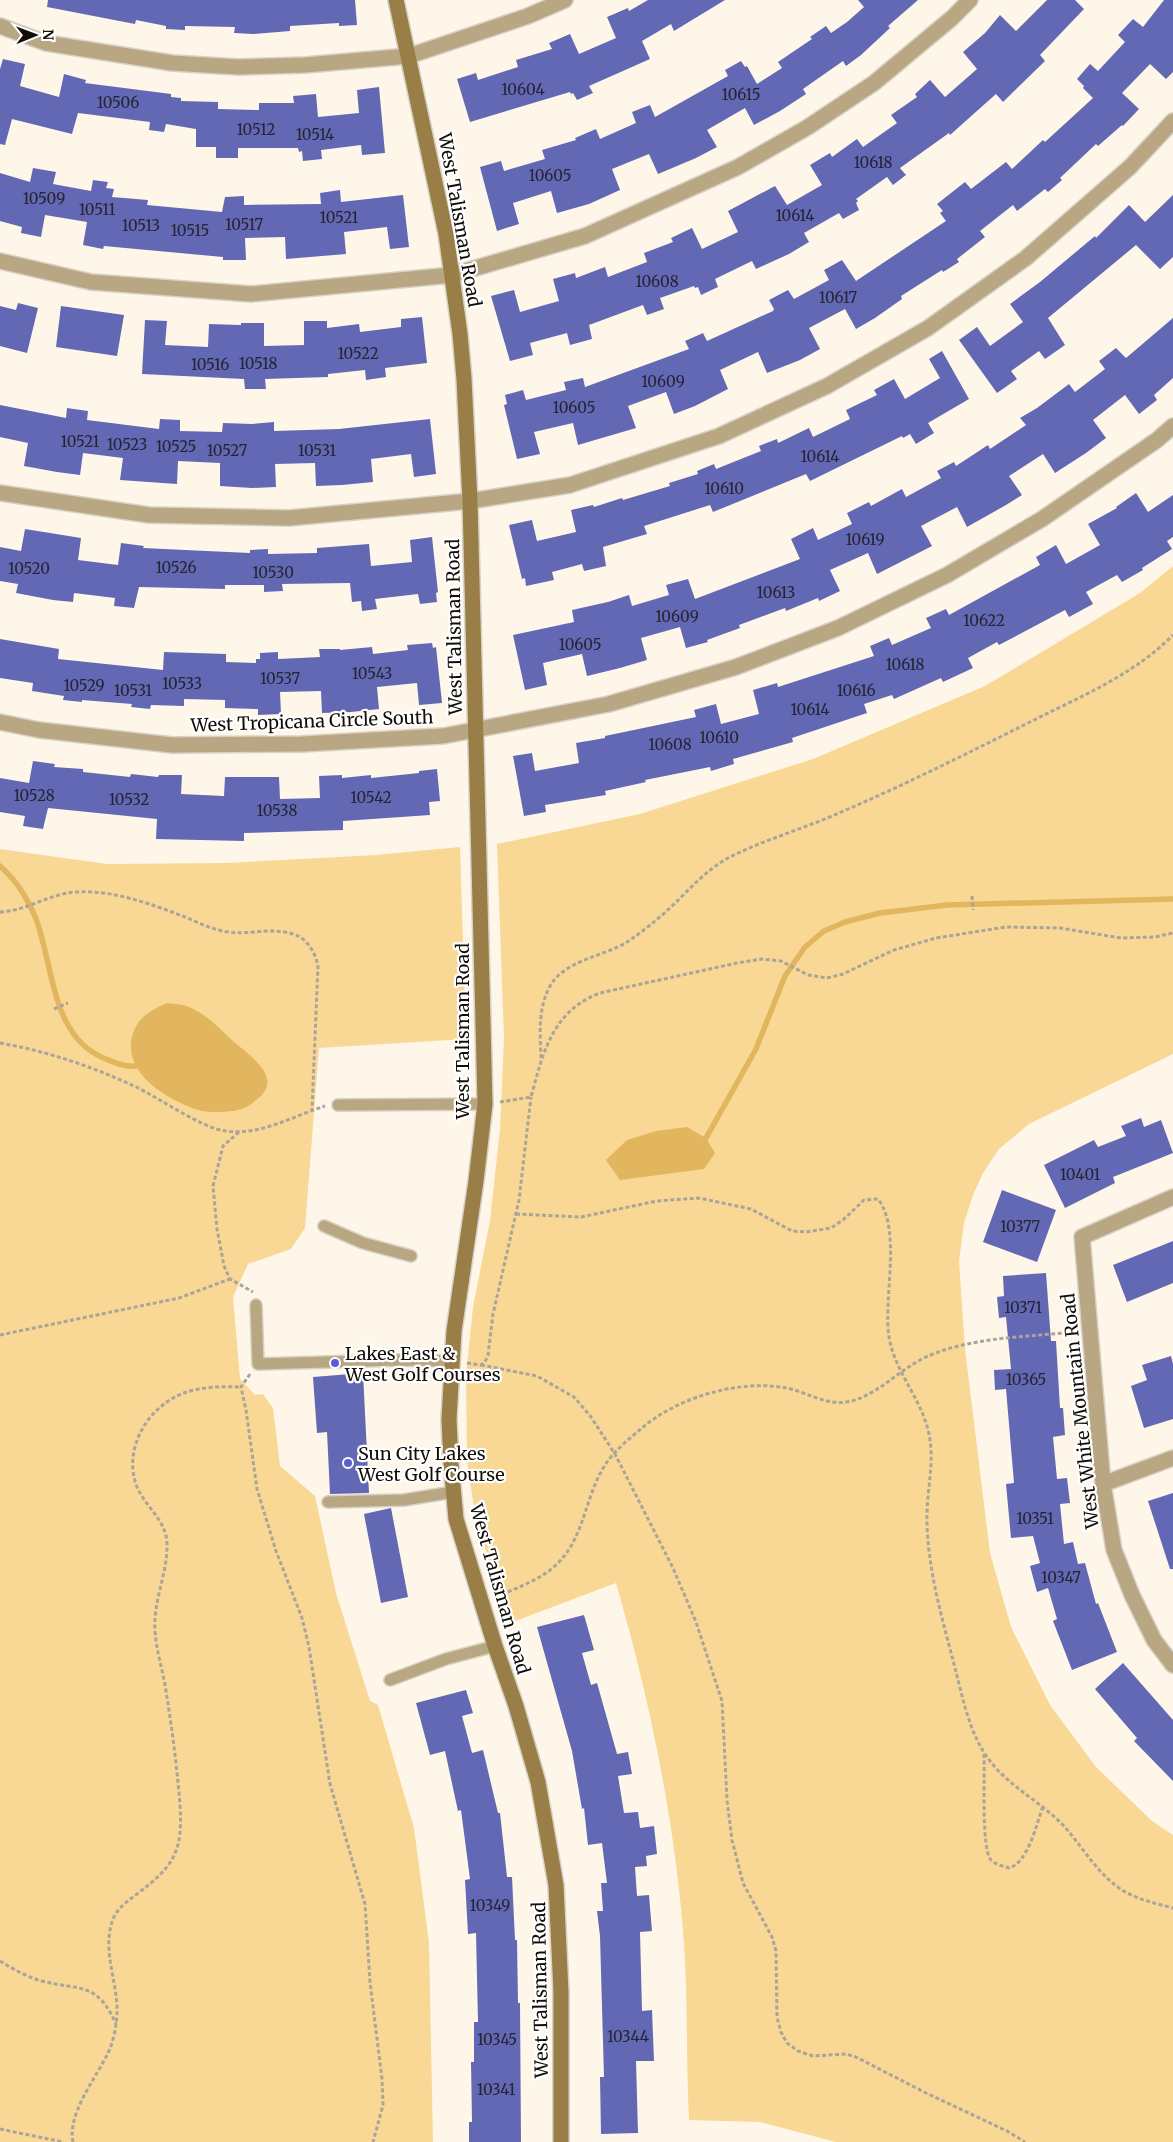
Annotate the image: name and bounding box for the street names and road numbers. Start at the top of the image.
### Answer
street label: West Talisman Road [433,130,487,309]
street label: West Talisman Road [441,539,467,716]
street label: West Tropicana Circle South [189,705,434,737]
street label: West Talisman Road [451,943,474,1120]
street label: West White Mountain Road [1056,1292,1104,1531]
street label: West Talisman Road [464,1500,535,1677]
street label: West Talisman Road [527,1902,553,2079]

